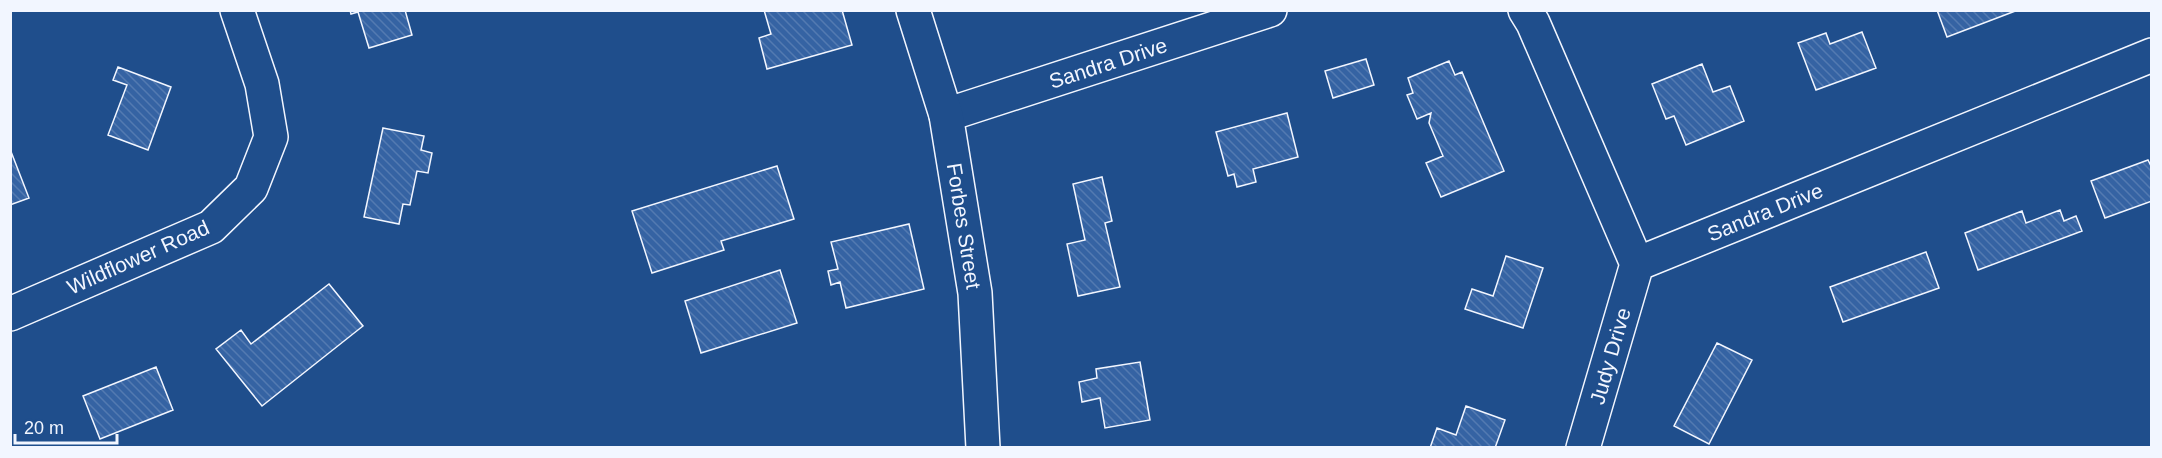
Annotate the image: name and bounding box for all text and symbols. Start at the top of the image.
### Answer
street label: Sandra Drive [1046,33,1170,93]
street label: Forbes Street [943,161,985,291]
street label: Sandra Drive [1704,178,1826,246]
street label: Wildflower Road [63,215,213,299]
street label: Judy Drive [1585,305,1635,407]
scale bar [15,407,117,445]
text: 20 m [24,418,64,438]

